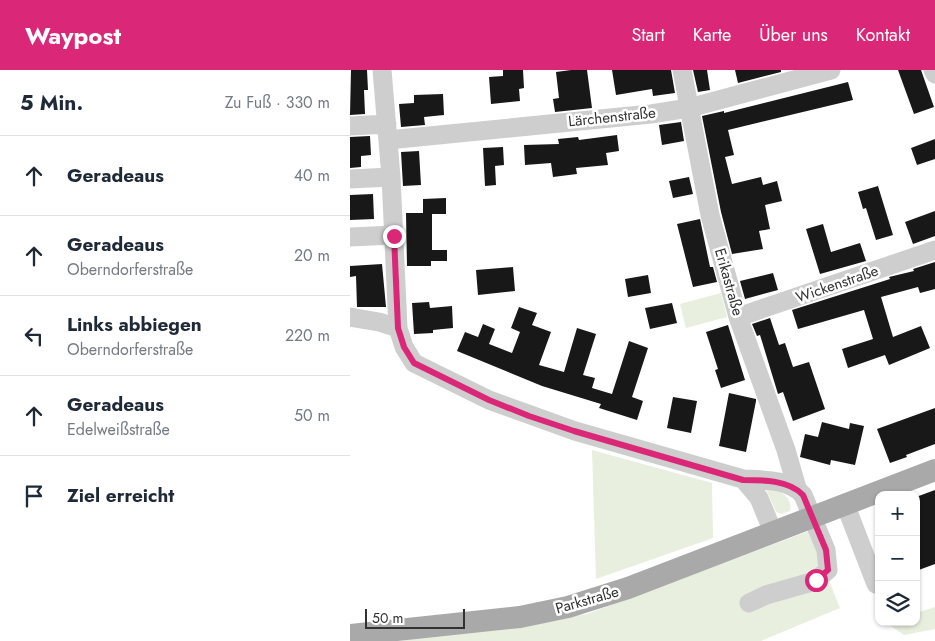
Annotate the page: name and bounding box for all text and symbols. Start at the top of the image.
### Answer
text: Waypost [25,18,121,53]
text: Start [631,22,665,48]
text: Karte [693,22,731,48]
text: Über uns [759,22,828,48]
text: Kontakt [856,22,910,48]
text: 5 Min. [20,88,83,118]
text: Zu Fuß · 330 m [225,91,330,114]
street label: Lärchenstraße [567,101,657,133]
icon: ahead [20,162,48,190]
text: Geradeaus [67,162,164,189]
text: 40 m [294,164,330,187]
route end [383,225,406,248]
text: Geradeaus [67,231,164,258]
icon: ahead [20,242,48,270]
text: 20 m [294,244,330,267]
street label: Erikastraße [709,246,749,319]
text: Oberndorferstraße [67,258,193,281]
street label: Wickenstraße [793,259,882,308]
text: Links abbiegen [67,311,202,338]
icon: left [20,322,48,350]
text: 220 m [285,324,330,347]
text: Oberndorferstraße [67,338,193,361]
text: Geradeaus [67,391,164,418]
icon: ahead [20,402,48,430]
text: 50 m [294,404,330,427]
text: Edelweißstraße [67,418,170,441]
icon: arrive [20,482,48,510]
text: Ziel erreicht [67,482,174,509]
map controls [875,491,920,626]
button: + [875,491,920,536]
button: − [875,536,920,581]
route start [805,569,828,592]
street label: Parkstraße [553,580,622,620]
button: layers [875,581,920,626]
scale bar [365,606,465,629]
text: 50 m [372,608,403,628]

